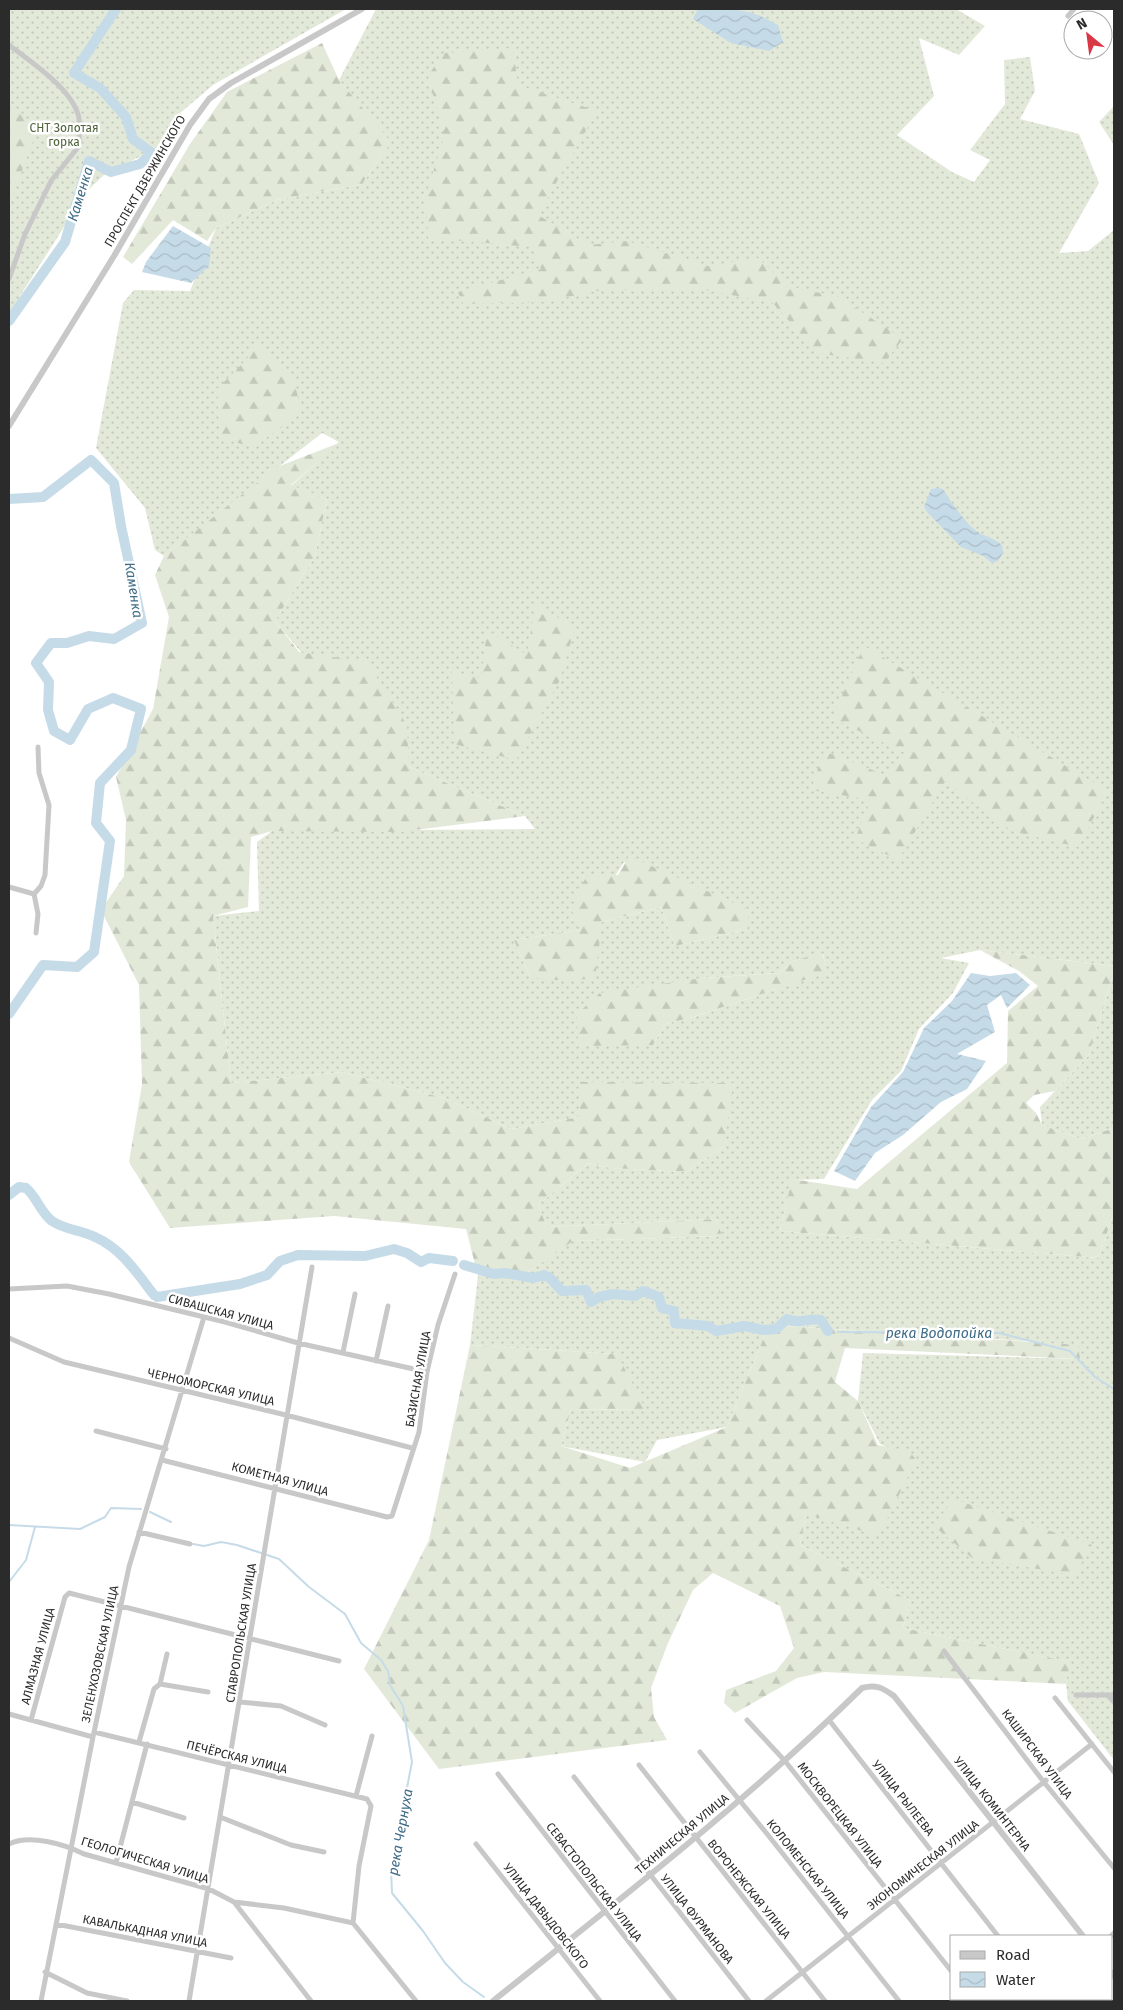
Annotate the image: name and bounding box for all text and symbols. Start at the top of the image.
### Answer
north arrow [1063,10,1113,60]
text: N [1074,14,1090,34]
street label: ПРОСПЕКТ ДЗЕРЖИНСКОГО [102,113,188,249]
park label: СНТ Золотая горка [29,121,99,149]
water label: Каменка [64,165,97,223]
water label: Каменка [121,561,146,619]
street label: СИВАШСКАЯ УЛИЦА [167,1291,275,1333]
water label: река Водопойка [886,1325,992,1342]
street label: БАЗИСНАЯ УЛИЦА [403,1330,433,1428]
street label: ЧЕРНОМОРСКАЯ УЛИЦА [146,1366,276,1408]
street label: КОМЕТНАЯ УЛИЦА [230,1459,330,1499]
street label: СТАВРОПОЛЬСКАЯ УЛИЦА [223,1562,259,1704]
street label: ЗЕЛЕНХОЗОВСКАЯ УЛИЦА [79,1584,121,1724]
street label: АЛМАЗНАЯ УЛИЦА [18,1606,58,1706]
street label: КАШИРСКАЯ УЛИЦА [999,1706,1075,1802]
street label: ПЕЧЁРСКАЯ УЛИЦА [185,1737,289,1776]
street label: УЛИЦА КОМИНТЕРНА [951,1754,1033,1854]
street label: УЛИЦА РЫЛЕЕВА [869,1757,937,1839]
street label: МОСКВОРЕЦКАЯ УЛИЦА [795,1760,886,1871]
water label: река Чернуха [385,1787,416,1877]
street label: ТЕХНИЧЕСКАЯ УЛИЦА [633,1791,732,1877]
street label: КОЛОМЕНСКАЯ УЛИЦА [764,1817,852,1921]
street label: ЭКОНОМИЧЕСКАЯ УЛИЦА [865,1817,982,1913]
street label: СЕВАСТОПОЛЬСКАЯ УЛИЦА [543,1820,645,1944]
street label: ГЕОЛОГИЧЕСКАЯ УЛИЦА [79,1834,211,1886]
street label: ВОРОНЕЖСКАЯ УЛИЦА [705,1837,793,1941]
street label: УЛИЦА ДАВЫДОВСКОГО [500,1860,592,1972]
street label: УЛИЦА ФУРМАНОВА [658,1871,736,1967]
street label: КАВАЛЬКАДНАЯ УЛИЦА [81,1912,209,1950]
legend [950,1935,1113,2000]
text: Road [996,1946,1031,1964]
text: Water [996,1971,1035,1989]

